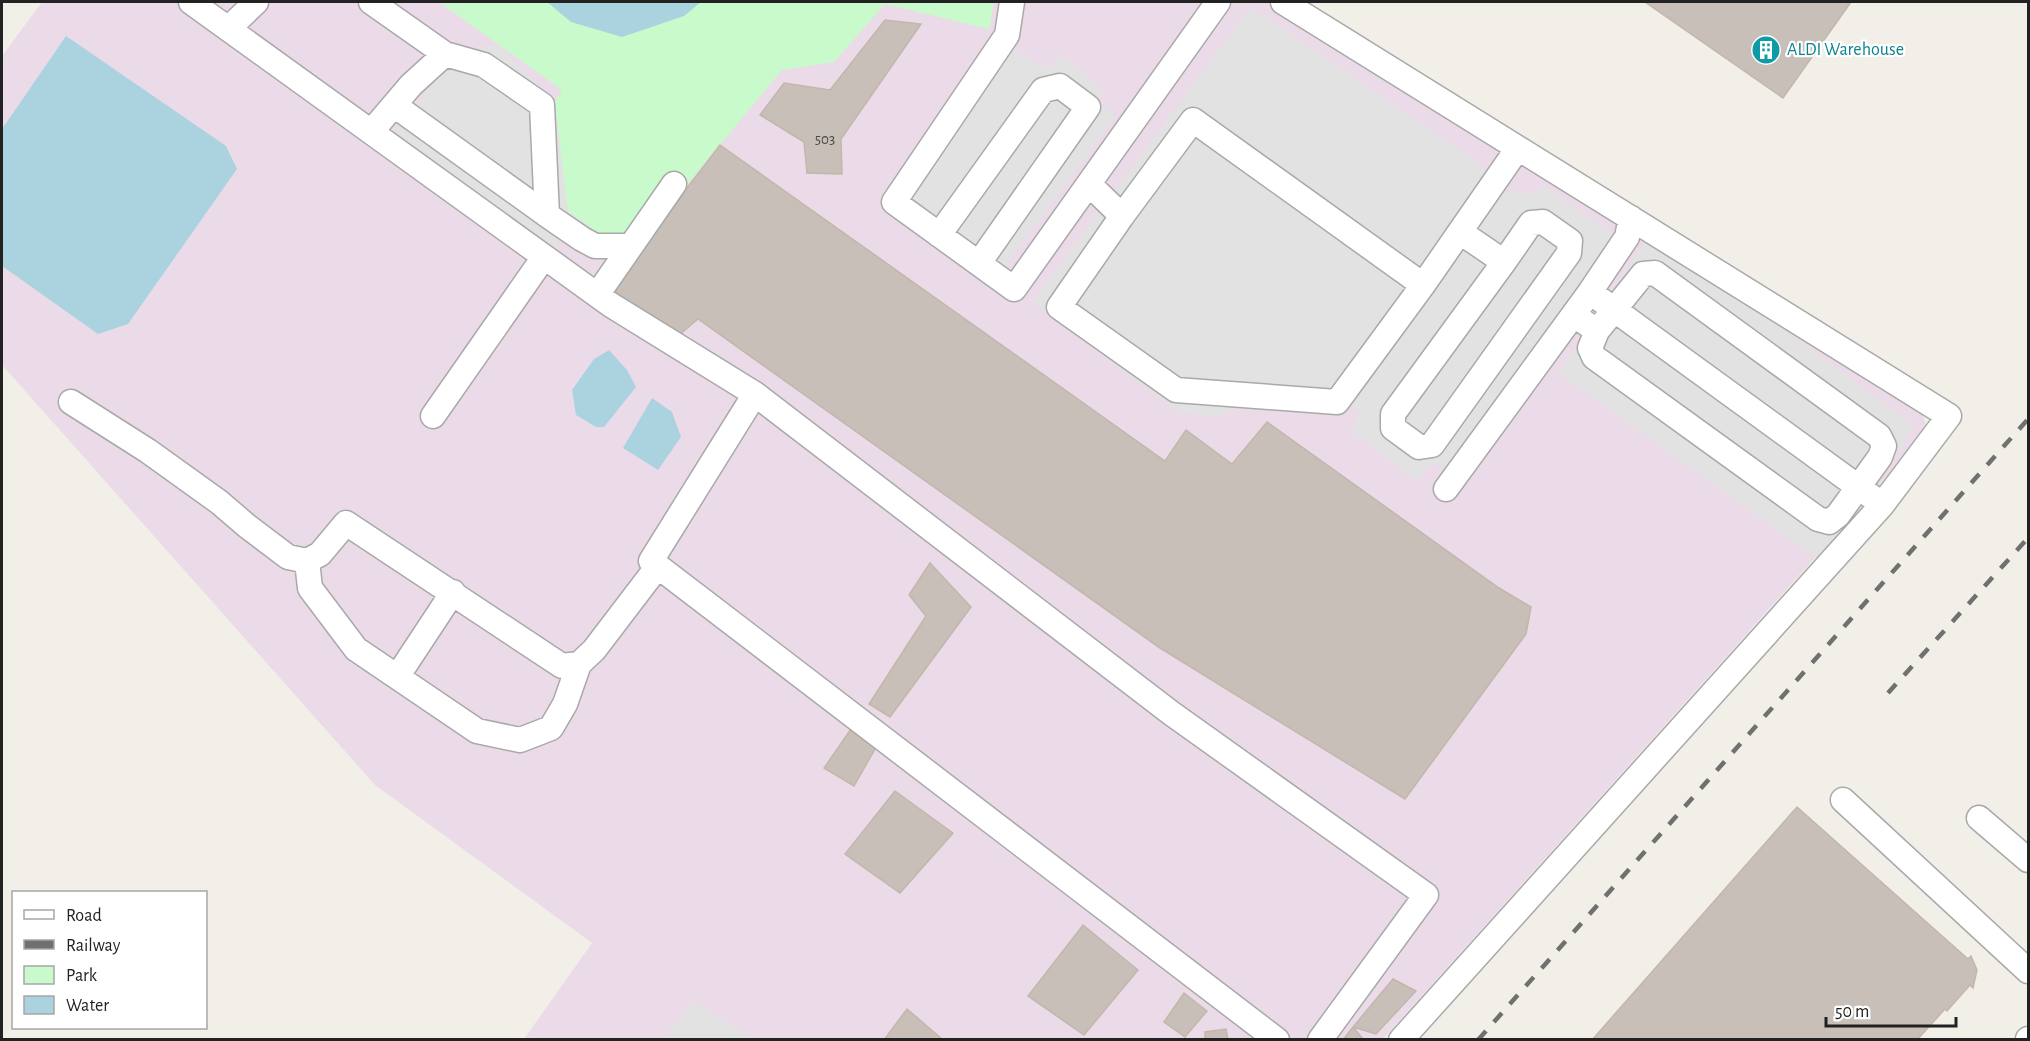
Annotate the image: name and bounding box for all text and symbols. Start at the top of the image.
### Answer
building icon: ALDI Warehouse [1750,34,1782,66]
place label: ALDI Warehouse [1787,41,1904,59]
house number: 503 [815,132,835,147]
legend [12,891,207,1029]
text: Road [66,907,102,925]
text: Railway [66,937,121,955]
text: Park [66,967,98,985]
scale bar [1826,990,1956,1028]
text: Water [66,997,109,1015]
text: 50 m [1835,1003,1869,1021]

